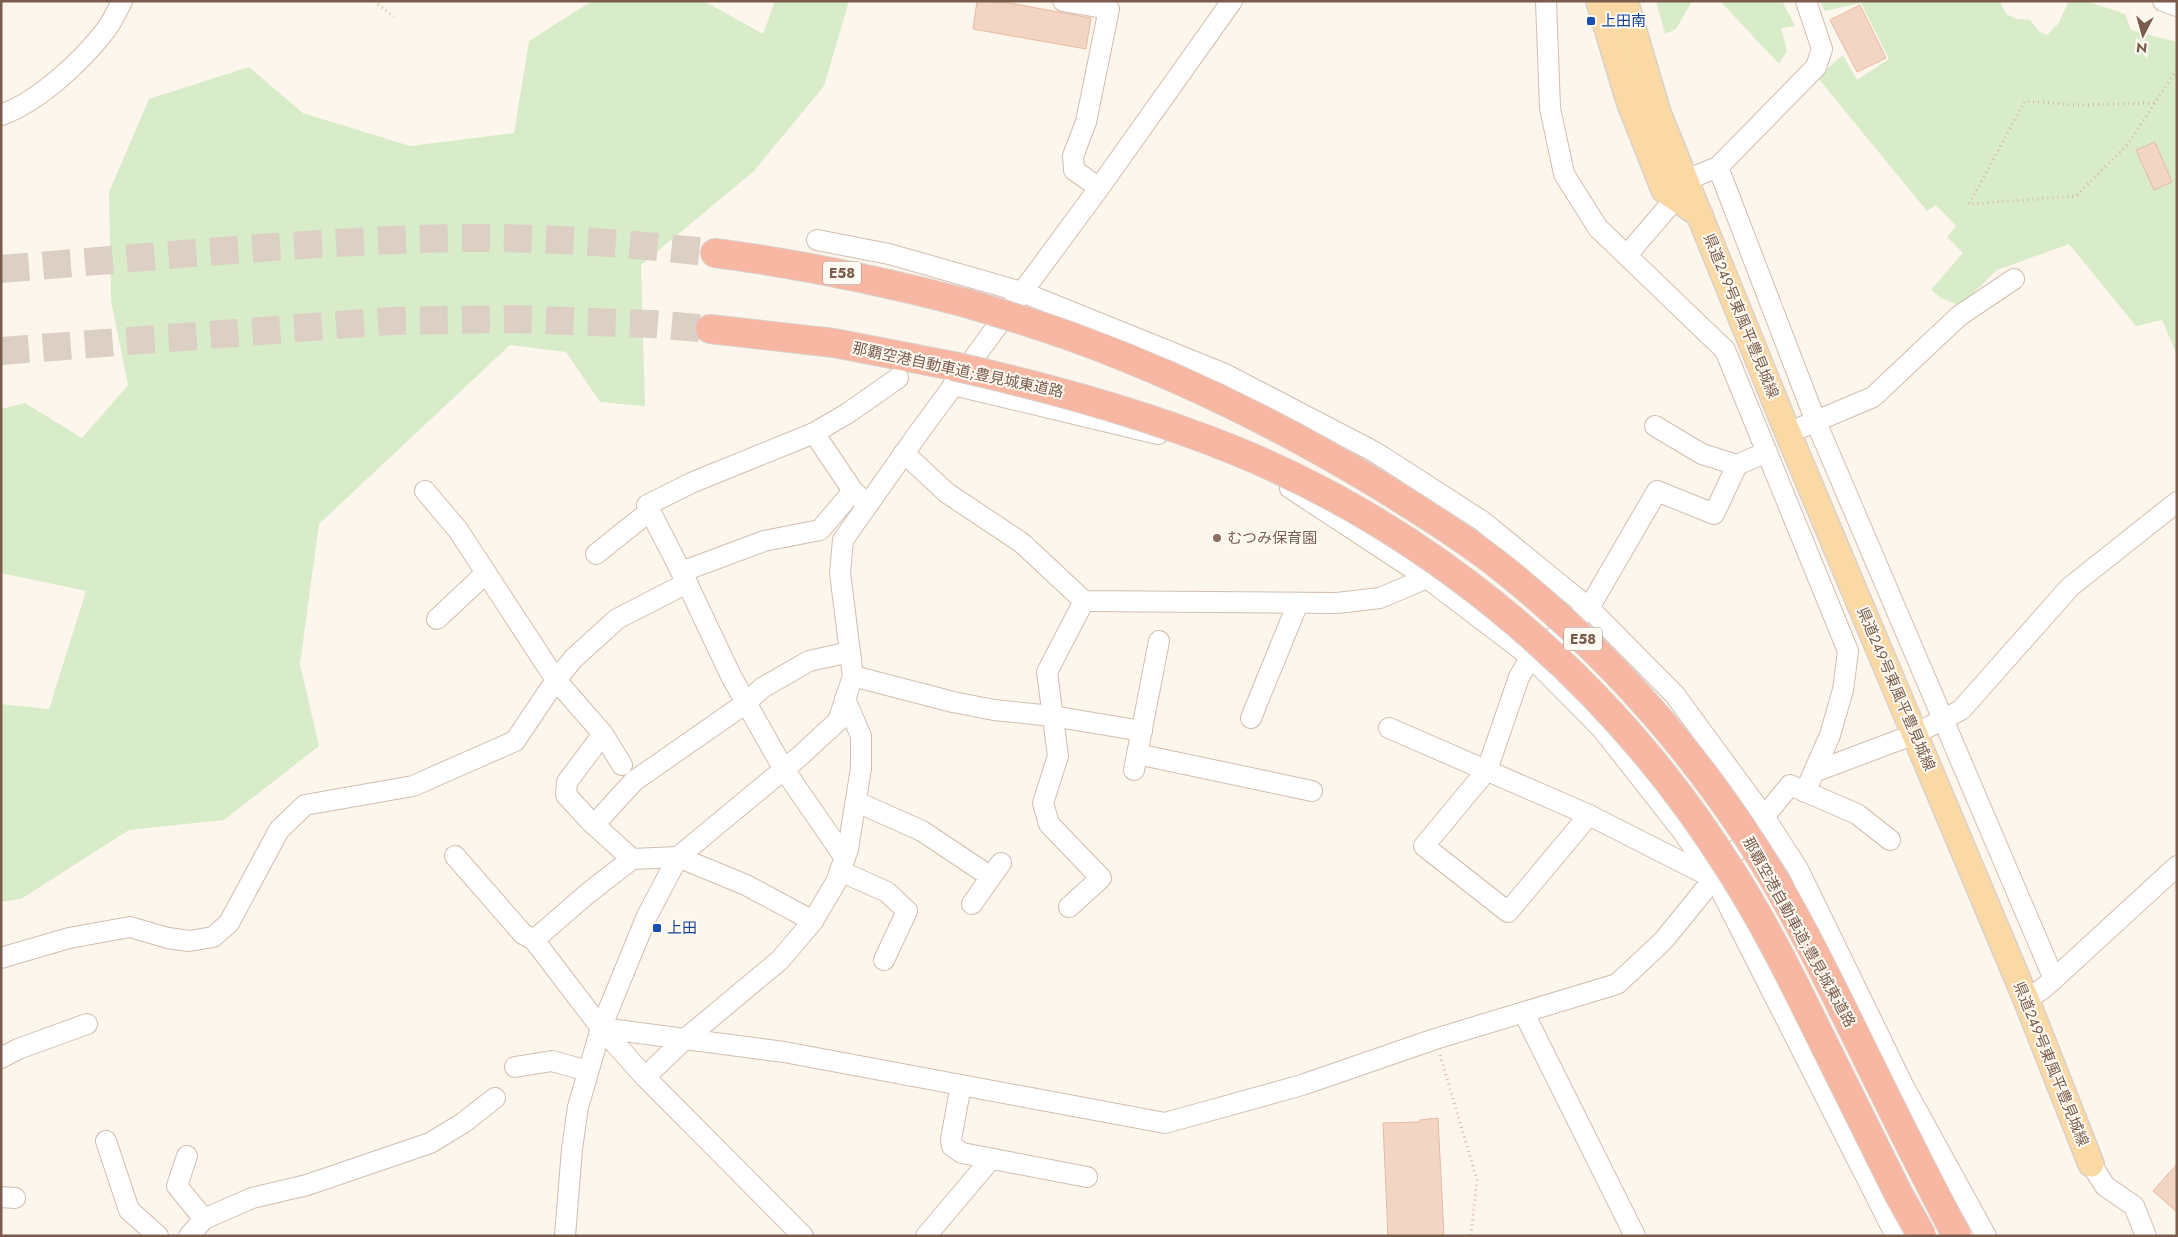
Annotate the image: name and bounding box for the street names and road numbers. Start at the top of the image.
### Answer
street label: 県道249号東風平豊見城線 [1698,230,1784,402]
road number: E58 [823,262,861,284]
street label: 那覇空港自動車道;豊見城東道路 [851,337,1065,403]
street label: 県道249号東風平豊見城線 [1852,604,1940,774]
road number: E58 [1564,628,1602,650]
street label: 那覇空港自動車道;豊見城東道路 [1737,833,1861,1031]
street label: 県道249号東風平豊見城線 [2008,978,2094,1150]

